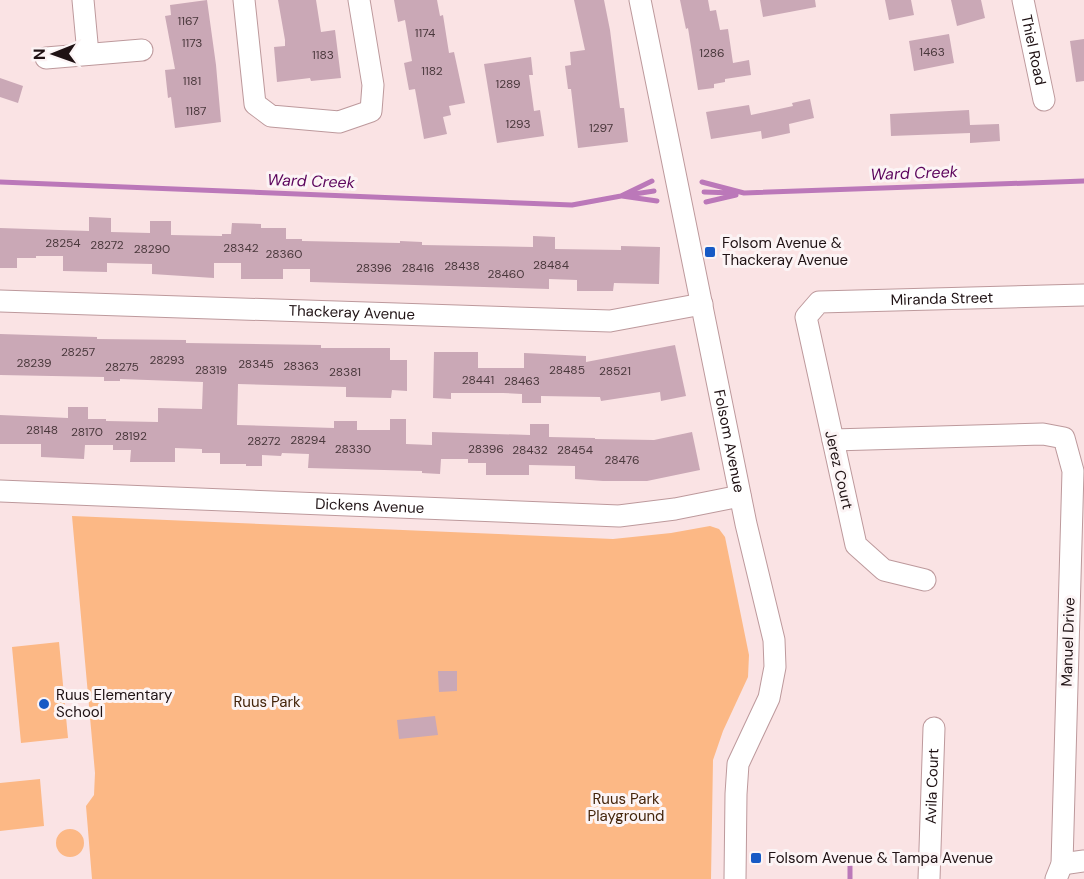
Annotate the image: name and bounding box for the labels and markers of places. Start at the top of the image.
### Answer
place label: Folsom Avenue & Thackeray Avenue [722,233,848,270]
marker: Folsom Avenue & Thackeray Avenue [703,245,717,259]
place label: Ruus Elementary School [56,685,173,722]
marker: Ruus Elementary School [37,697,51,711]
place label: Folsom Avenue & Tampa Avenue [768,848,993,868]
marker: Folsom Avenue & Tampa Avenue [749,851,763,865]

